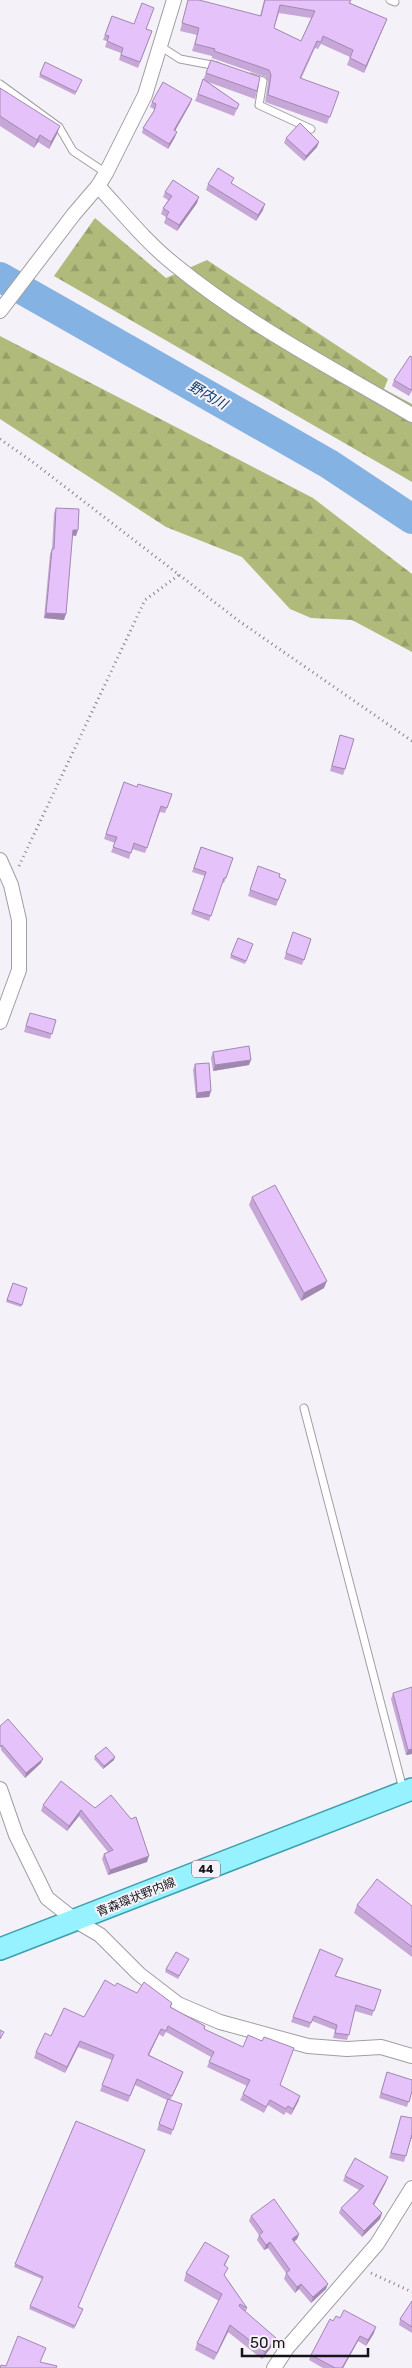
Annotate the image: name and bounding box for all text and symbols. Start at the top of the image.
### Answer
water label: 野内川 [185,378,232,414]
road number: 44 [192,1860,220,1878]
street label: 青森環状野内線 [94,1875,178,1919]
scale bar [242,2326,368,2358]
text: 50 m [250,2334,285,2352]

